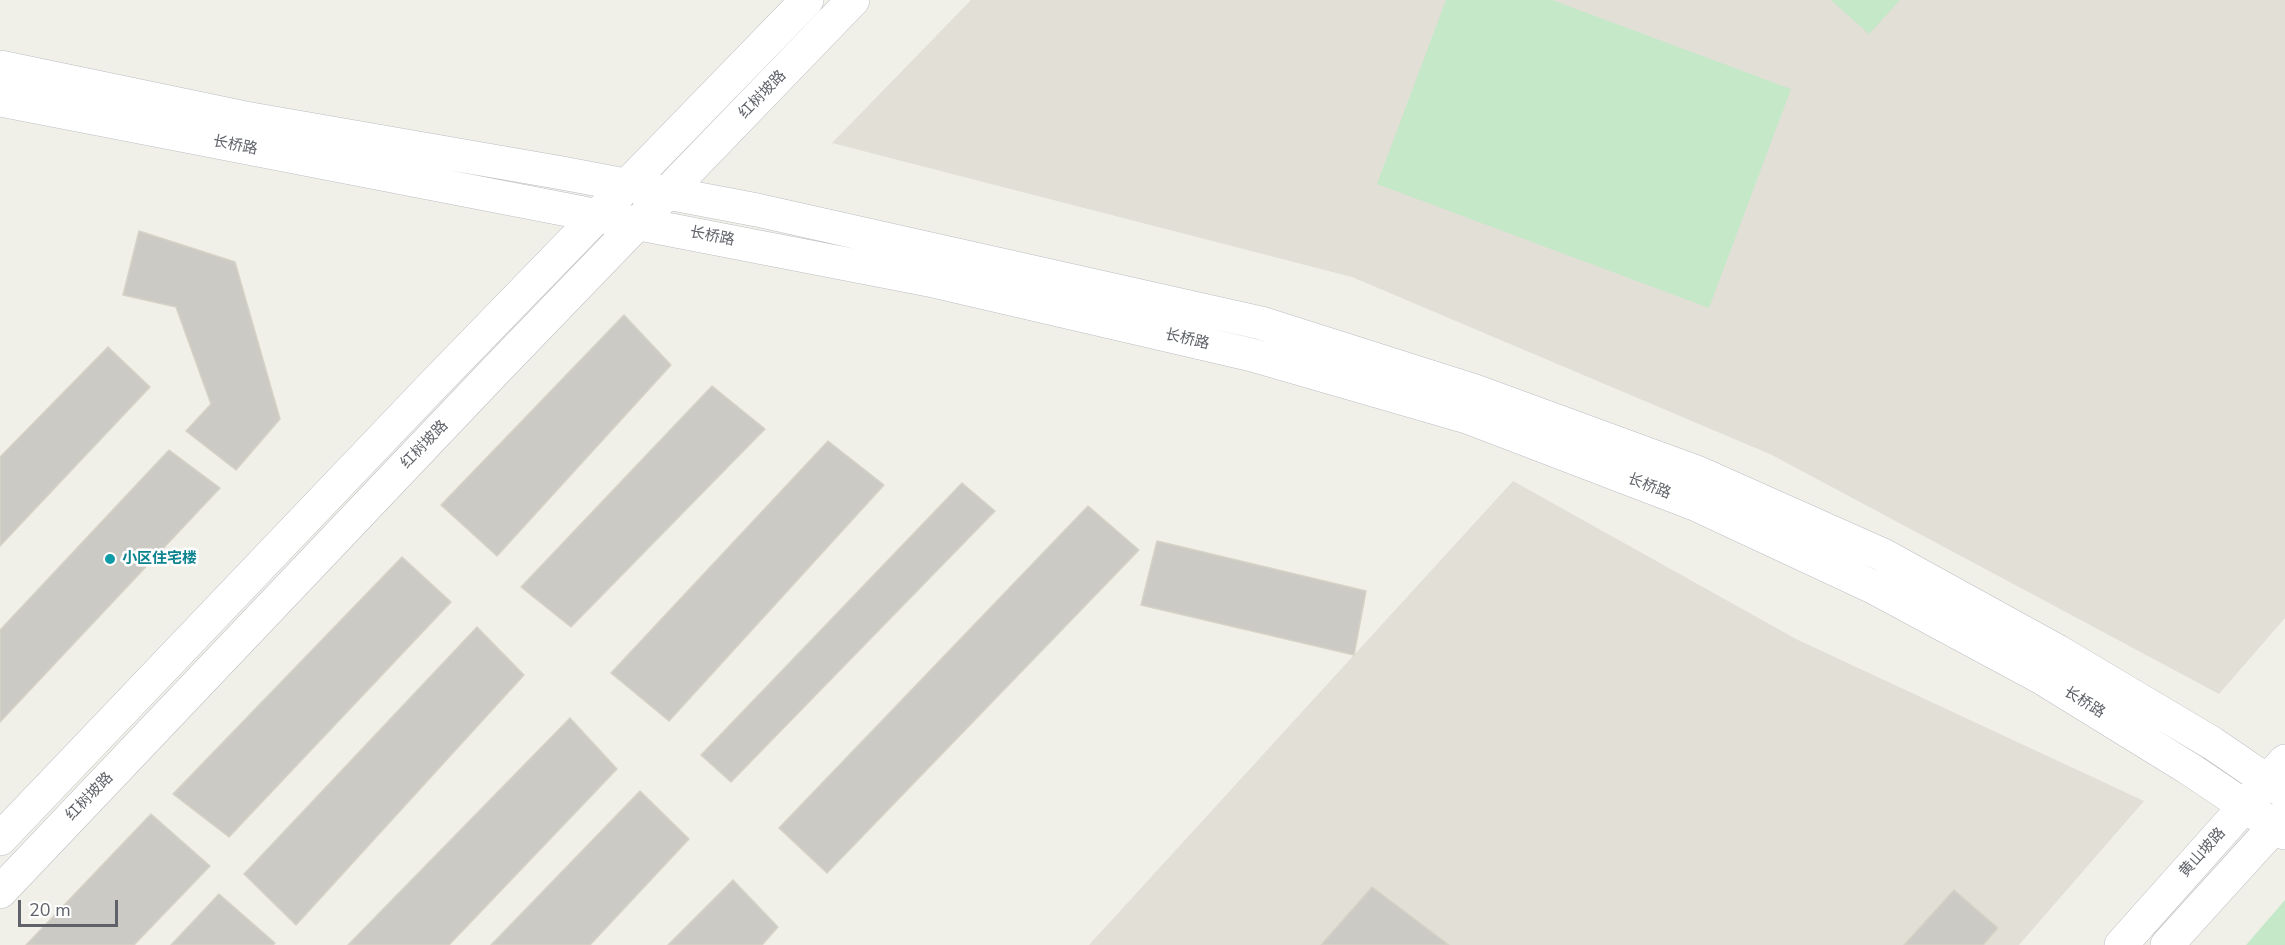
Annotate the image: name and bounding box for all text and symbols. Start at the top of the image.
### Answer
street label: 红树坡路 [736,67,790,123]
street label: 长桥路 [211,133,259,159]
street label: 长桥路 [688,224,736,250]
street label: 长桥路 [1163,326,1211,354]
street label: 红树坡路 [398,417,452,473]
street label: 长桥路 [1625,471,1673,503]
place label: 小区住宅楼 [122,550,197,568]
marker: 小区住宅楼 [103,552,117,566]
street label: 长桥路 [2060,683,2108,723]
street label: 红树坡路 [63,769,117,825]
street label: 黄山坡路 [2176,825,2230,881]
scale bar [21,888,122,926]
text: 20 m [29,898,71,922]

